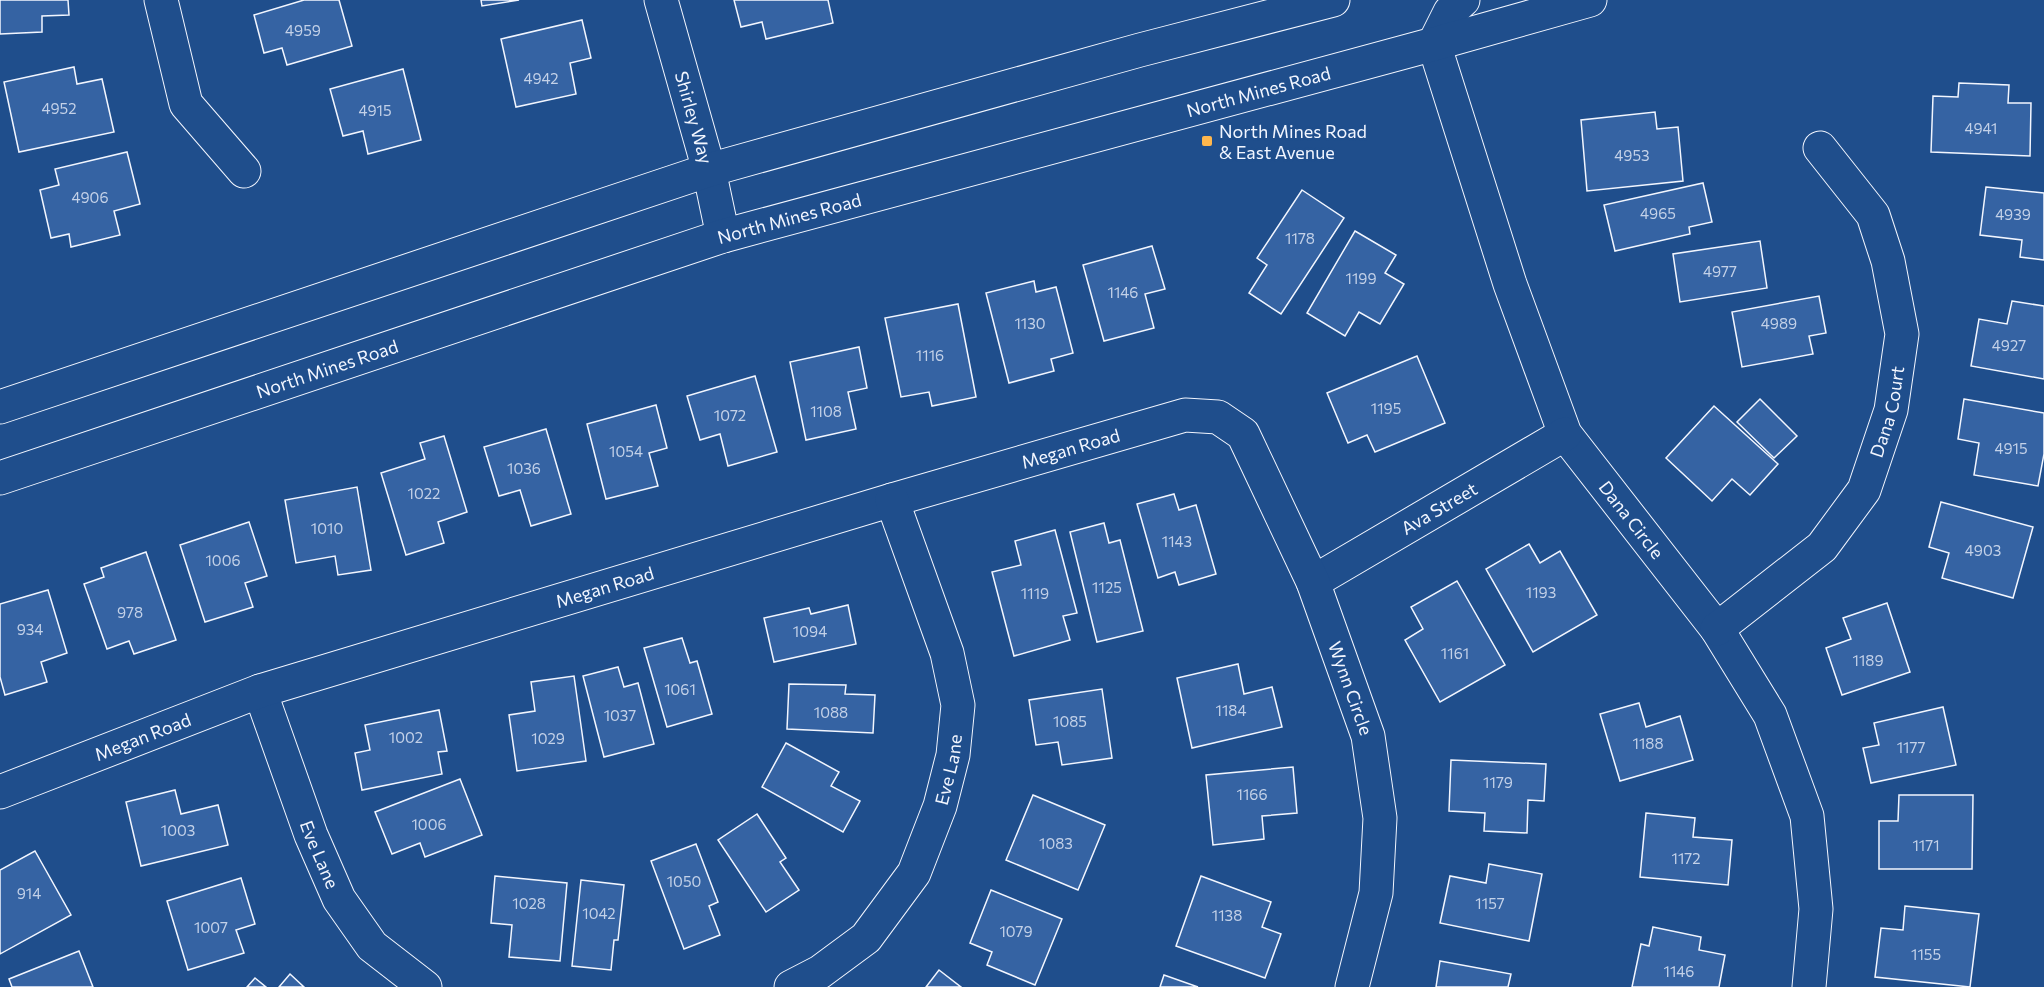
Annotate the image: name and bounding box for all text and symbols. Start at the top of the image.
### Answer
house number: 4959 [285,21,321,39]
street label: North Mines Road [1184,61,1333,121]
house number: 4942 [523,69,559,87]
street label: Shirley Way [671,69,718,166]
house number: 4952 [41,99,77,117]
house number: 4915 [358,101,392,119]
house number: 4941 [1964,119,1998,137]
place label: North Mines Road & East Avenue [1219,120,1367,163]
marker: North Mines Road & East Avenue [1200,134,1214,148]
house number: 4953 [1614,146,1650,164]
house number: 4906 [72,188,109,206]
street label: North Mines Road [715,188,864,248]
house number: 4965 [1640,204,1676,222]
house number: 4939 [1995,205,2031,223]
house number: 1178 [1285,229,1315,247]
house number: 4977 [1703,262,1737,280]
house number: 1199 [1345,269,1377,287]
house number: 1146 [1108,283,1138,301]
house number: 1130 [1014,314,1046,332]
house number: 4989 [1761,314,1797,332]
street label: North Mines Road [253,335,401,402]
house number: 4927 [1992,336,2026,354]
house number: 1116 [916,346,944,364]
street label: Dana Court [1865,365,1908,460]
house number: 1195 [1371,399,1401,417]
house number: 1108 [810,402,842,420]
house number: 1072 [714,406,746,424]
street label: Megan Road [1019,424,1122,473]
house number: 4915 [1994,439,2028,457]
house number: 1054 [609,442,643,460]
house number: 1036 [507,459,541,477]
street label: Dana Circle [1595,476,1669,563]
street label: Ava Street [1397,477,1481,539]
house number: 1022 [408,484,440,502]
house number: 1010 [311,519,343,537]
house number: 1143 [1162,532,1192,550]
house number: 4903 [1965,541,2001,559]
house number: 1006 [205,551,241,569]
street label: Megan Road [553,562,656,612]
house number: 1125 [1092,578,1122,596]
house number: 1193 [1526,583,1556,601]
house number: 1119 [1021,584,1049,602]
house number: 978 [117,603,143,621]
house number: 934 [17,620,43,638]
house number: 1094 [793,622,827,640]
street label: Wynn Circle [1324,638,1378,738]
house number: 1161 [1441,644,1469,662]
house number: 1189 [1852,651,1884,669]
house number: 1061 [664,680,696,698]
house number: 1184 [1216,701,1246,719]
house number: 1088 [814,703,848,721]
house number: 1037 [604,706,636,724]
street label: Megan Road [91,708,194,765]
house number: 1085 [1053,712,1087,730]
house number: 1002 [389,728,423,746]
house number: 1029 [531,729,565,747]
street label: Eve Lane [930,733,966,807]
house number: 1188 [1632,734,1664,752]
house number: 1177 [1897,738,1925,756]
house number: 1179 [1483,773,1513,791]
house number: 1166 [1236,785,1268,803]
house number: 1006 [411,815,447,833]
street label: Eve Lane [296,817,344,892]
house number: 1003 [161,821,195,839]
house number: 1083 [1039,834,1073,852]
house number: 1171 [1912,836,1940,854]
house number: 1172 [1671,849,1701,867]
house number: 1050 [667,872,701,890]
house number: 914 [17,884,41,902]
house number: 1028 [512,894,546,912]
house number: 1157 [1475,894,1505,912]
house number: 1042 [582,904,616,922]
house number: 1138 [1212,906,1242,924]
house number: 1007 [194,918,228,936]
house number: 1079 [999,922,1033,940]
house number: 1155 [1911,945,1941,963]
house number: 1146 [1664,962,1694,980]

